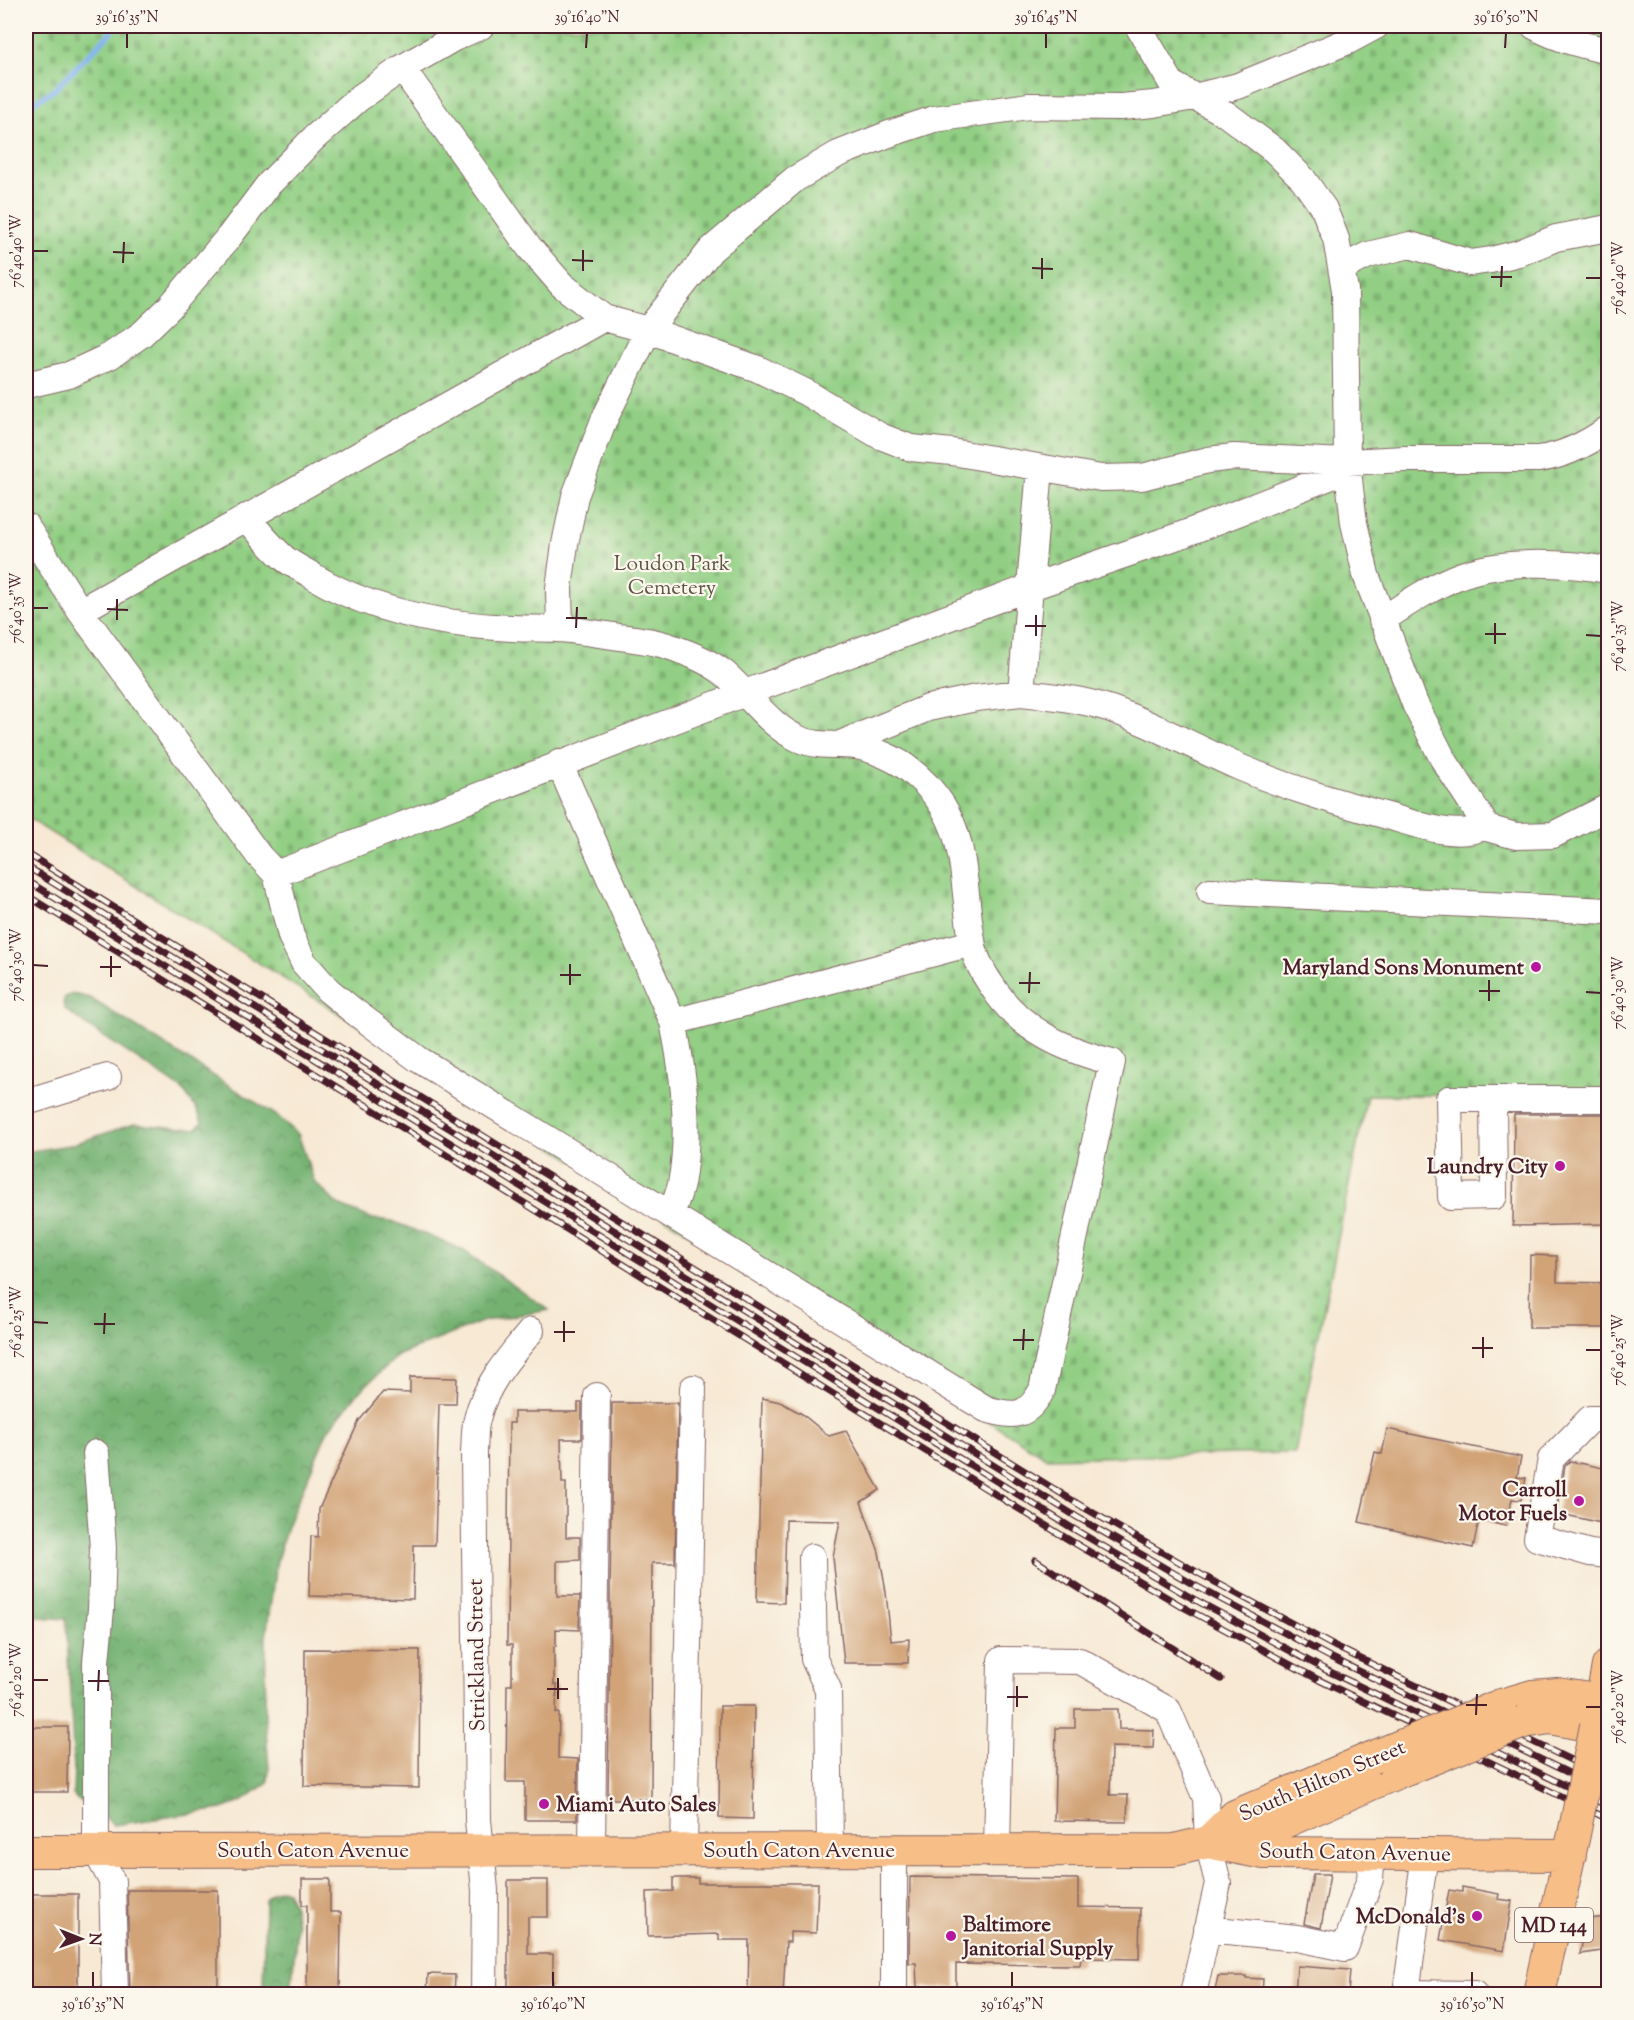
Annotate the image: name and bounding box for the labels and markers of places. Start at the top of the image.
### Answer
place label: Maryland Sons Monument [1283,954,1525,984]
marker: Maryland Sons Monument [1529,960,1543,974]
place label: Laundry City [1427,1153,1549,1183]
marker: Laundry City [1553,1159,1567,1173]
place label: Carroll Motor Fuels [1458,1476,1567,1530]
marker: Carroll Motor Fuels [1572,1494,1586,1508]
place label: Miami Auto Sales [556,1791,716,1821]
marker: Miami Auto Sales [537,1797,551,1811]
place label: McDonald's [1356,1903,1465,1933]
marker: McDonald's [1470,1909,1484,1923]
place label: Baltimore Janitorial Supply [961,1911,1114,1965]
marker: Baltimore Janitorial Supply [944,1929,958,1943]

